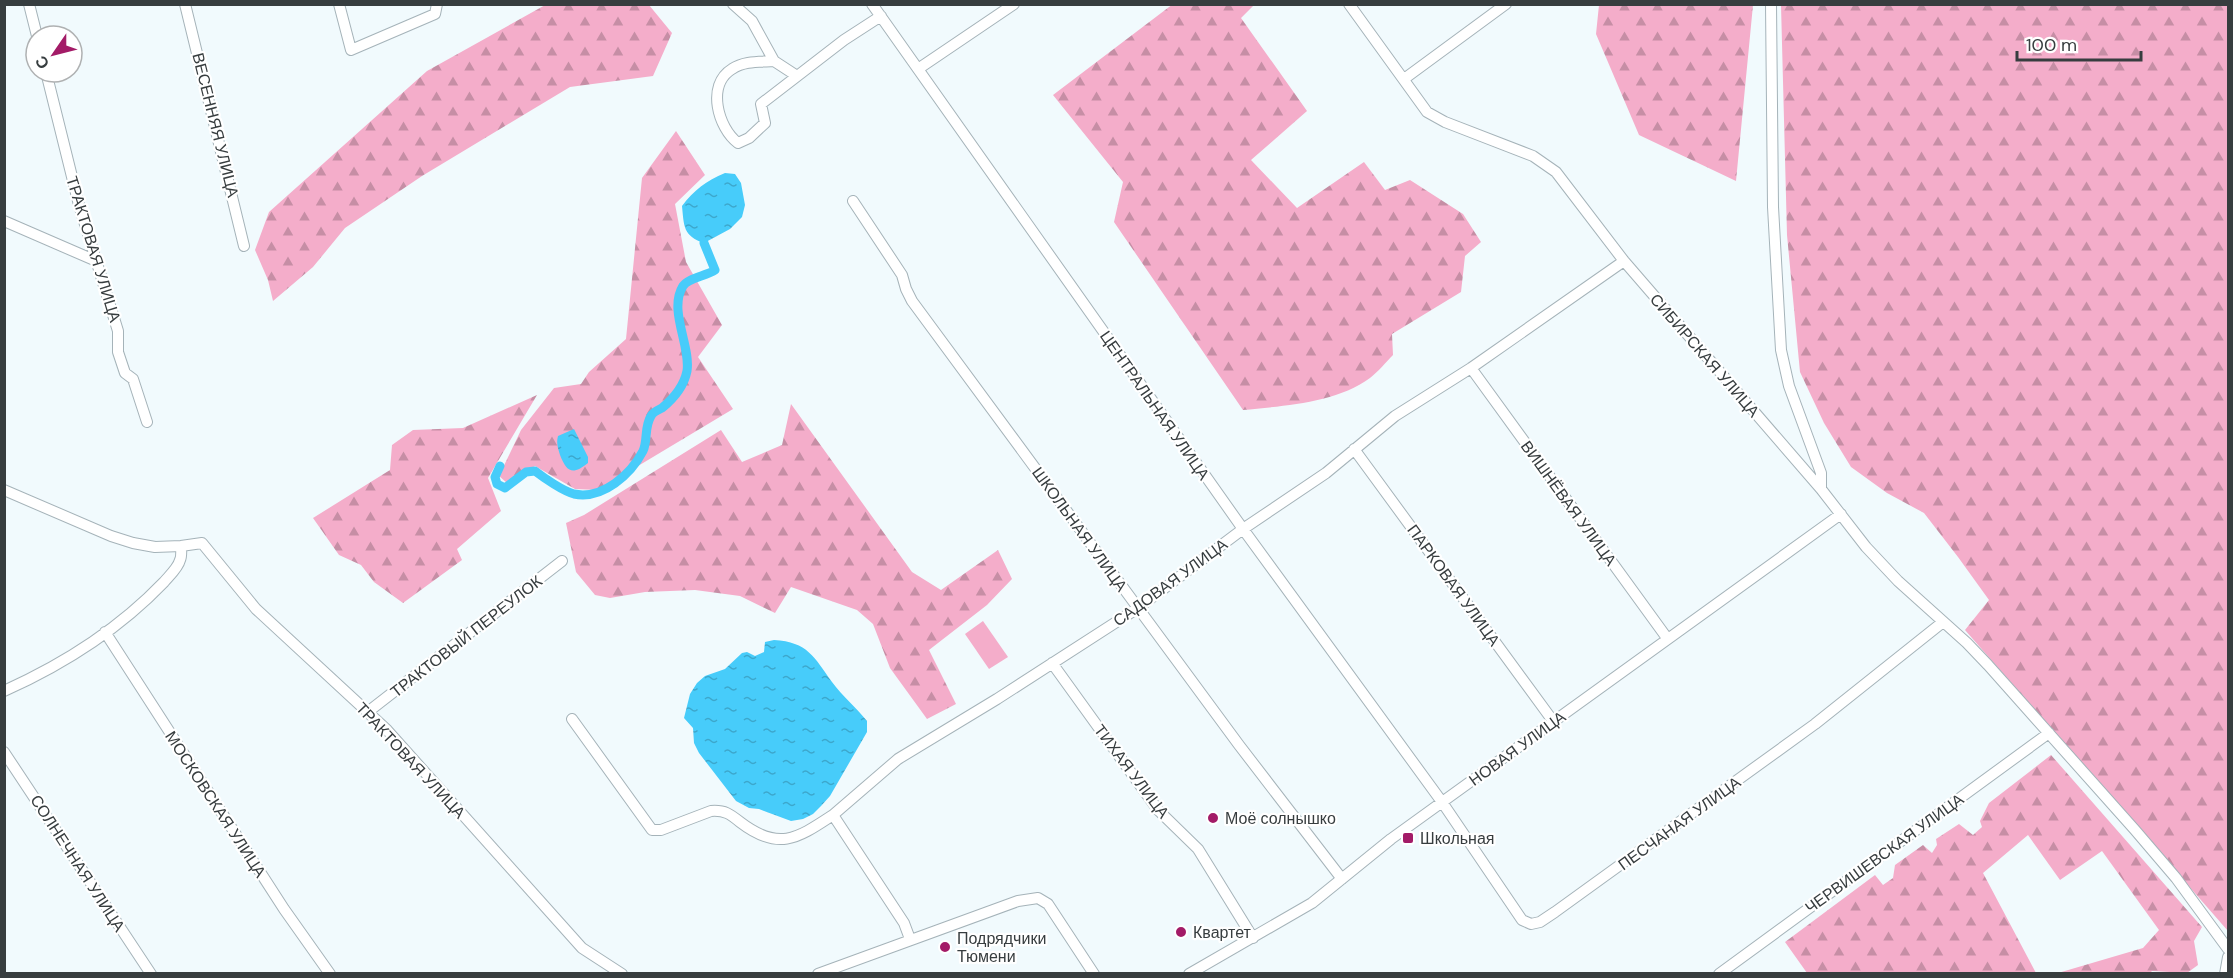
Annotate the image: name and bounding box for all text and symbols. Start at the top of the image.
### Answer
north arrow [24,24,84,84]
scale bar [2017,24,2142,62]
text: 100 m [2026,33,2077,57]
text: С [30,51,54,73]
street label: ВЕСЕННЯЯ УЛИЦА [187,51,244,200]
street label: ТРАКТОВАЯ УЛИЦА [61,174,126,325]
street label: СИБИРСКАЯ УЛИЦА [1645,289,1764,422]
street label: ЦЕНТРАЛЬНАЯ УЛИЦА [1095,327,1214,484]
street label: ВИШНЁВАЯ УЛИЦА [1516,437,1621,570]
street label: ШКОЛЬНАЯ УЛИЦА [1027,463,1132,596]
street label: ПАРКОВАЯ УЛИЦА [1402,520,1505,650]
street label: САДОВАЯ УЛИЦА [1109,534,1232,631]
street label: ТРАКТОВЫЙ ПЕРЕУЛОК [386,570,547,702]
street label: ТРАКТОВАЯ УЛИЦА [351,698,470,823]
street label: НОВАЯ УЛИЦА [1465,706,1570,791]
street label: ТИХАЯ УЛИЦА [1089,720,1174,823]
street label: МОСКОВСКАЯ УЛИЦА [160,727,271,882]
street label: ПЕСЧАНАЯ УЛИЦА [1614,772,1745,875]
street label: ЧЕРВИШЕВСКАЯ УЛИЦА [1801,789,1968,918]
street label: СОЛНЕЧНАЯ УЛИЦА [25,791,130,936]
place label: Моё солнышко [1225,808,1336,829]
marker: Моё солнышко [1206,811,1220,825]
place label: Школьная [1420,828,1494,849]
marker: Школьная [1401,831,1415,845]
place label: Квартет [1193,922,1252,943]
marker: Квартет [1174,925,1188,939]
place label: Подрядчики Тюмени [957,928,1046,967]
marker: Подрядчики Тюмени [938,940,952,954]

